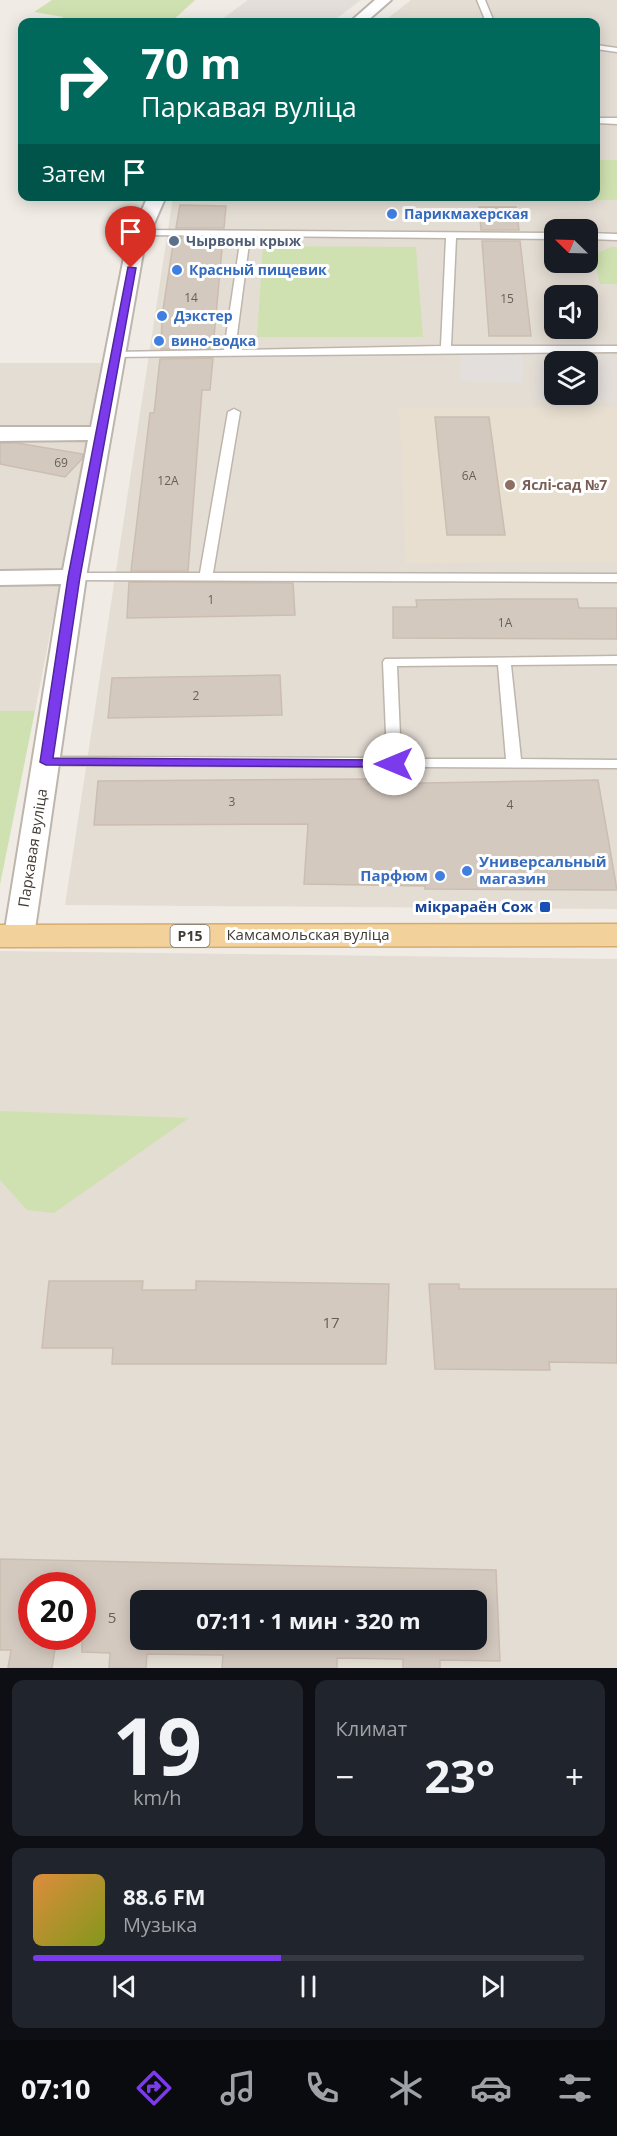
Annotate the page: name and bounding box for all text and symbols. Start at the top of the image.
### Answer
text: 70 m [141,34,241,91]
icon: right [42,42,120,120]
text: Паркавая вуліца [141,88,357,125]
icon: arrive [118,156,151,189]
text: Затем [42,158,106,188]
place label: Парикмахерская [404,204,529,223]
pin [105,206,156,268]
marker: Парикмахерская [385,207,399,221]
icon: arrive [114,215,147,248]
north arrow [544,219,598,273]
map controls [544,219,598,405]
place label: Чырвоны крыж [186,231,302,250]
marker: Чырвоны крыж [167,234,181,248]
place label: Красный пищевик [189,260,327,279]
marker: Красный пищевик [170,263,184,277]
button: sound [544,285,598,339]
house number: 14 [184,289,198,306]
house number: 15 [500,290,514,307]
place label: Дэкстер [174,306,233,325]
marker: Дэкстер [155,309,169,323]
place label: вино-водка [171,331,256,350]
marker: вино-водка [152,334,166,348]
button: layers [544,351,598,405]
house number: 69 [54,454,68,471]
house number: 6А [462,467,477,484]
house number: 12А [157,472,179,489]
place label: Яслі-сад №7 [521,475,607,494]
marker: Яслі-сад №7 [503,478,517,492]
house number: 1 [208,591,214,608]
house number: 1А [498,614,513,631]
house number: 2 [193,687,200,704]
position arrow [362,732,426,796]
street label: Паркавая вуліца [13,787,51,909]
house number: 3 [229,793,236,810]
house number: 4 [507,796,514,813]
place label: Универсальный магазин [479,851,607,888]
marker: Универсальный магазин [460,864,474,878]
place label: Парфюм [360,865,428,885]
marker: Парфюм [433,869,447,883]
place label: мікрараён Сож [415,896,534,916]
marker: мікрараён Сож [538,900,552,914]
street label: Камсамольская вуліца [226,924,390,944]
road number: Р15 [170,925,210,947]
house number: 17 [322,1312,340,1332]
speed limit sign: 20 [18,1572,96,1650]
text: 07:11 · 1 мин · 320 m [196,1605,421,1635]
house number: 5 [108,1607,116,1627]
text: 19 [113,1692,202,1798]
text: Климат [336,1715,407,1742]
text: 23° [424,1745,495,1806]
text: − [336,1754,354,1799]
text: + [565,1754,584,1799]
text: km/h [133,1784,182,1811]
text: 88.6 FM [123,1881,206,1911]
text: Музыка [123,1911,197,1938]
icon: previous [108,1970,141,2003]
icon: pause [292,1970,325,2003]
icon: next [476,1970,509,2003]
icon: directions [133,2067,175,2109]
icon: music [217,2067,259,2109]
icon: phone [301,2067,343,2109]
icon: climate [385,2067,427,2109]
icon: car [470,2067,512,2109]
icon: filters [554,2067,596,2109]
text: 07:10 [21,2070,91,2107]

